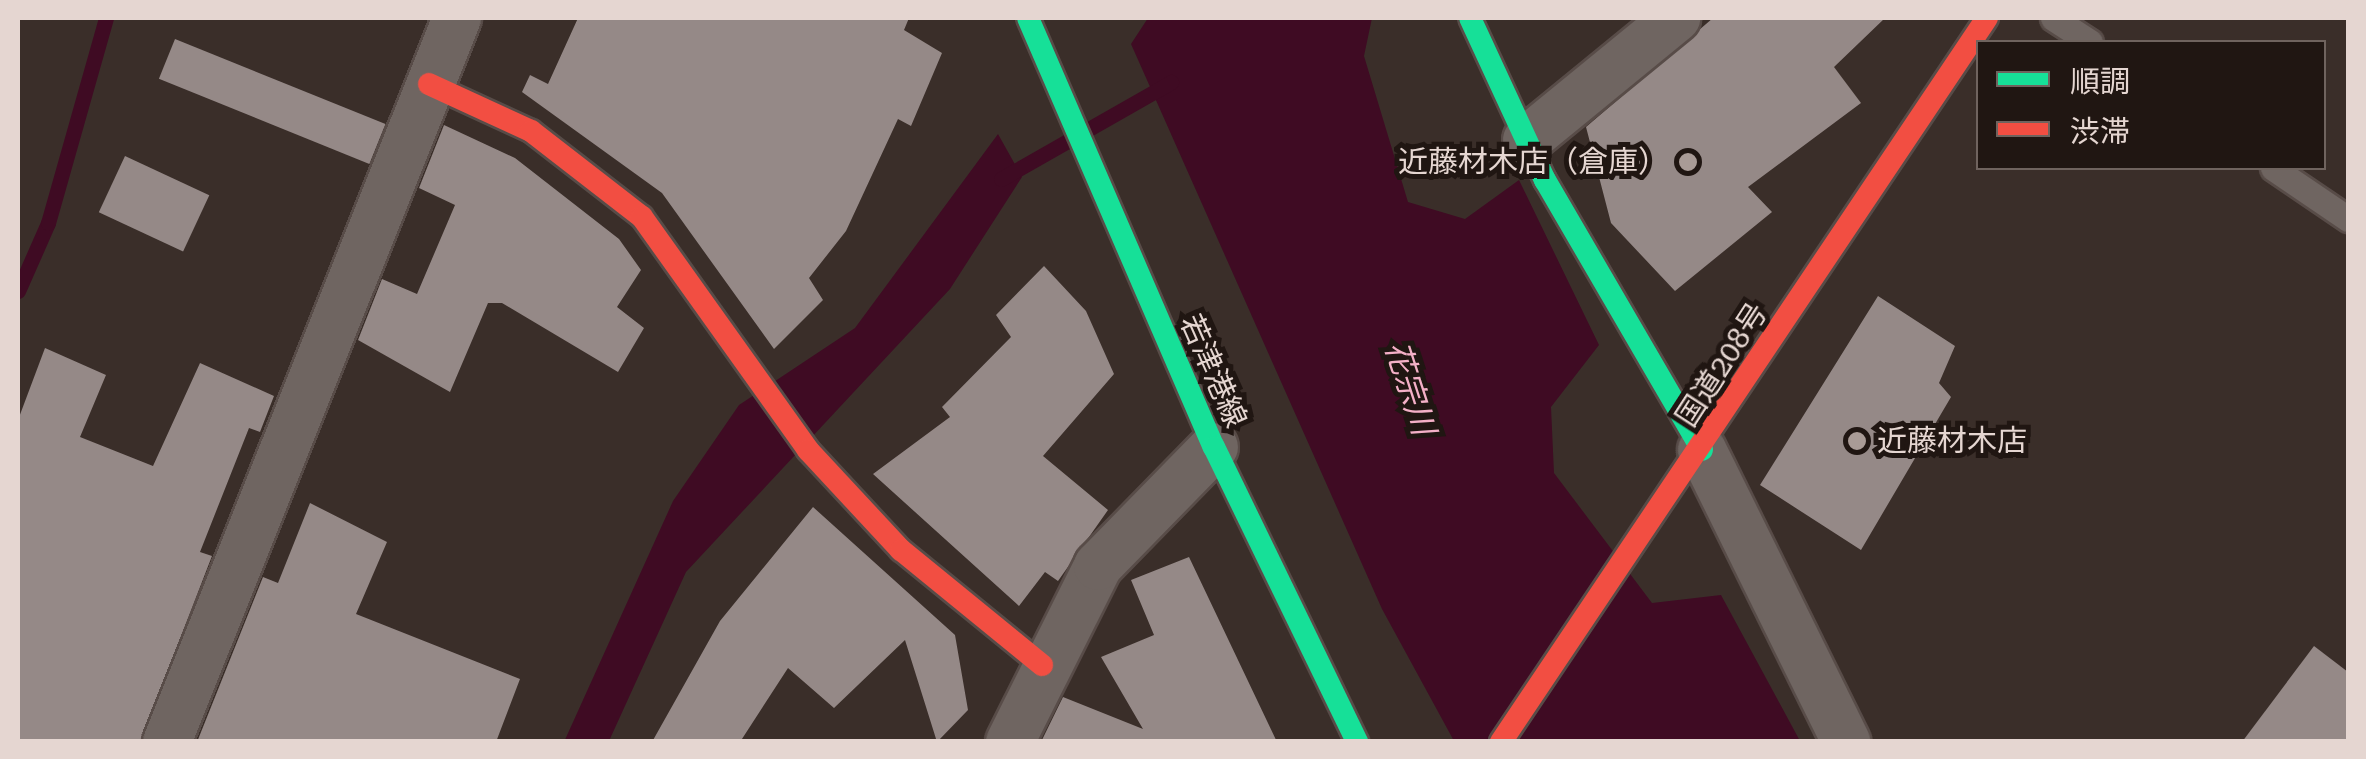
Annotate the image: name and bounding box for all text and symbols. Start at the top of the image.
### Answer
legend [1976,40,2326,170]
text: 順調 [2070,64,2130,99]
text: 渋滞 [2070,114,2130,149]
place label: 近藤材木店（倉庫） [1398,144,1668,180]
marker: 近藤材木店（倉庫） [1677,151,1699,173]
street label: 国道208号 [1669,296,1775,434]
street label: 若津港線 [1172,309,1254,433]
water label: 花宗川 [1377,336,1443,440]
place label: 近藤材木店 [1877,423,2027,459]
marker: 近藤材木店 [1846,430,1868,452]

